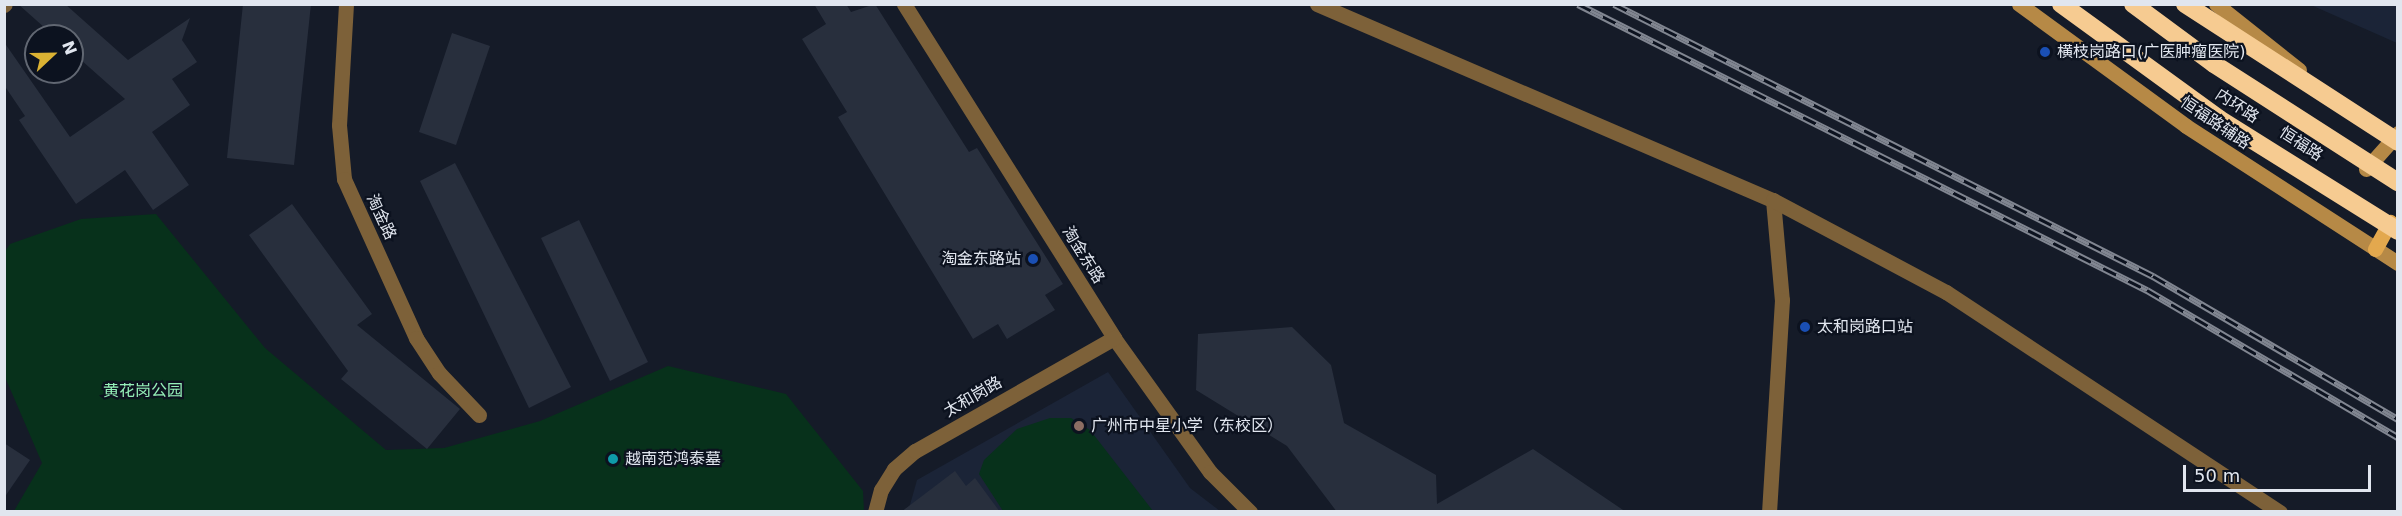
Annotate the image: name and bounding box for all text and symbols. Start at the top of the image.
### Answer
north arrow [24,24,84,84]
text: N [58,38,81,58]
place label: 横枝岗路口(广医肿瘤医院) [2057,42,2245,62]
marker: 横枝岗路口(广医肿瘤医院) [2038,45,2052,59]
street label: 内环路 [2212,85,2262,127]
street label: 恒福路辅路 [2176,93,2254,153]
street label: 恒福路 [2276,123,2326,165]
street label: 淘金路 [362,191,400,243]
street label: 淘金东路 [1058,223,1108,287]
place label: 淘金东路站 [941,249,1021,269]
marker: 淘金东路站 [1026,252,1040,266]
place label: 太和岗路口站 [1817,317,1913,337]
marker: 太和岗路口站 [1798,320,1812,334]
street label: 太和岗路 [940,373,1006,421]
park label: 黄花岗公园 [103,381,183,401]
place label: 广州市中星小学（东校区） [1091,416,1283,436]
marker: 广州市中星小学（东校区） [1072,419,1086,433]
place label: 越南范鸿泰墓 [625,449,721,469]
marker: 越南范鸿泰墓 [606,452,620,466]
scale bar [2186,453,2374,491]
text: 50 m [2194,465,2240,486]

